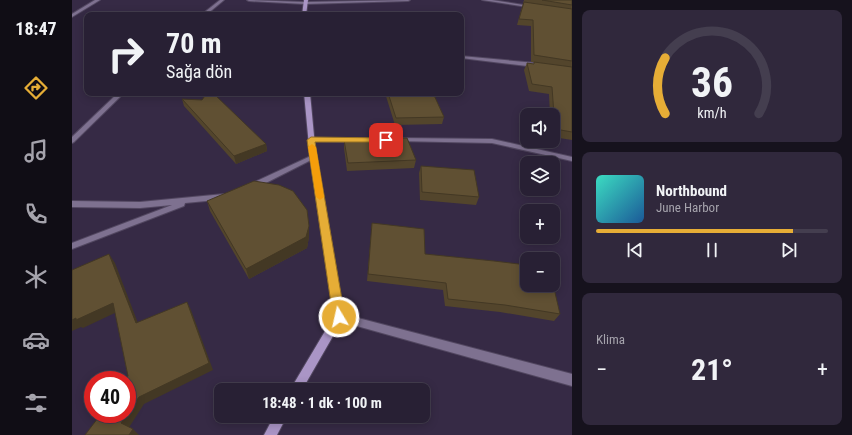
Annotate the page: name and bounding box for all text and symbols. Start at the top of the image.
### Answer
text: 18:47 [15,18,57,39]
text: 70 m [166,27,222,60]
icon: right [100,28,152,80]
text: 36 [691,58,733,107]
text: Sağa dön [166,61,232,82]
icon: directions [22,74,50,102]
text: km/h [697,104,727,120]
map controls [520,108,560,292]
button: sound [520,108,560,148]
pin [369,123,403,157]
icon: arrive [375,129,397,151]
icon: music [22,137,50,165]
button: layers [520,156,560,196]
text: Northbound [656,182,727,200]
icon: phone [22,200,50,228]
text: June Harbor [656,200,719,215]
button: + [520,204,560,244]
icon: previous [624,239,646,261]
icon: pause [701,239,723,261]
icon: next [778,239,800,261]
button: − [520,252,560,292]
icon: climate [22,263,50,291]
position arrow [318,296,360,338]
icon: car [22,326,50,354]
text: Klima [596,332,625,347]
text: 21° [691,352,733,387]
text: − [596,357,607,382]
text: + [817,357,828,382]
speed limit sign: 40 [84,371,136,423]
icon: filters [22,389,50,417]
text: 18:48 · 1 dk · 100 m [262,394,382,412]

